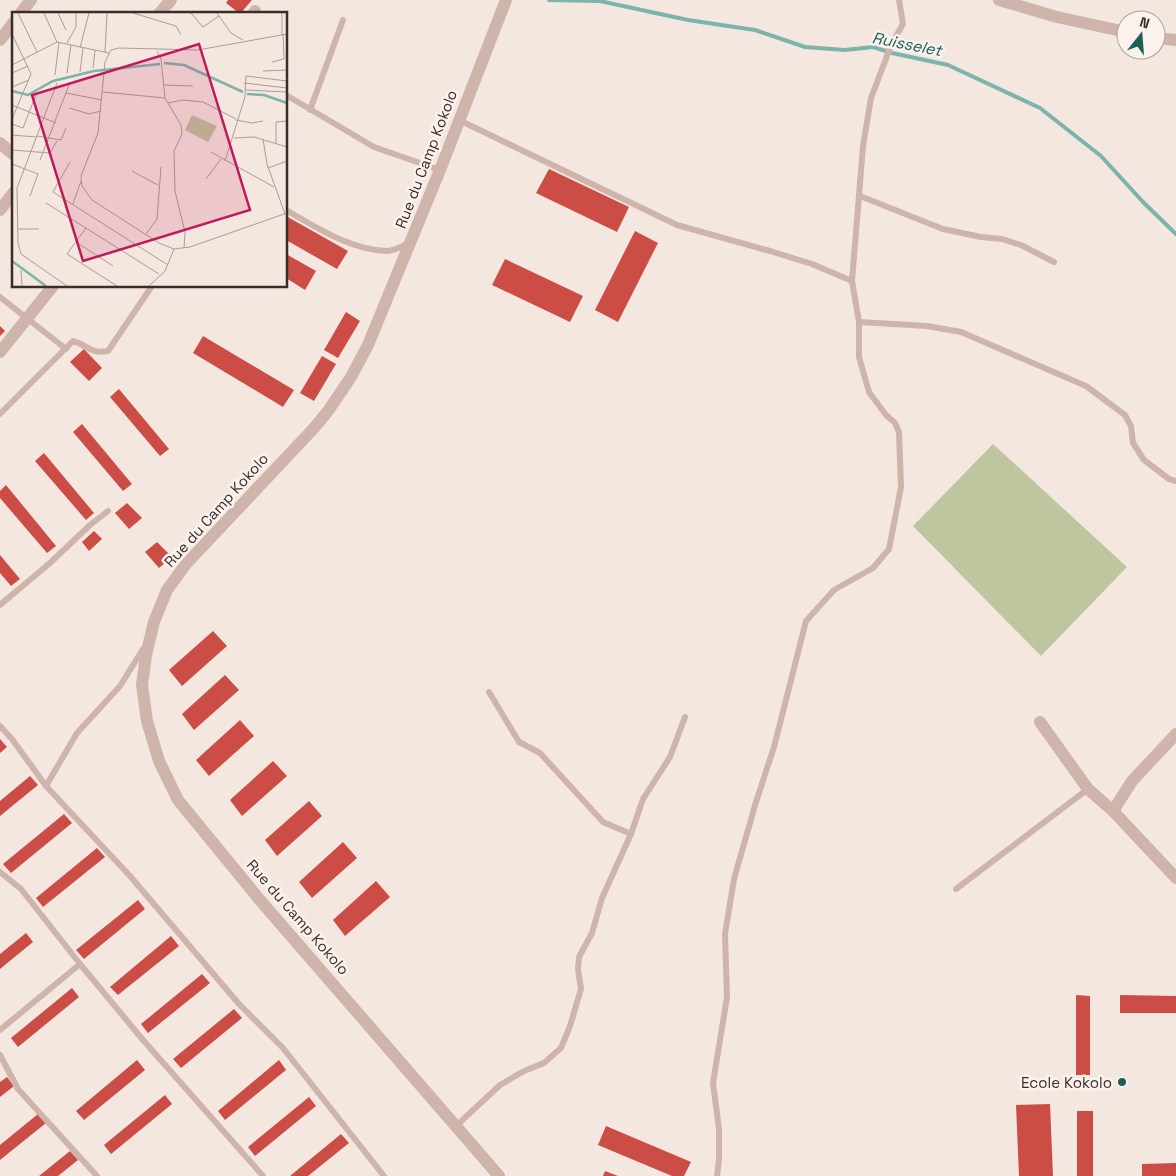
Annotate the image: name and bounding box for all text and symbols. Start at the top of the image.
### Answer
north arrow [1116,10,1166,60]
inset map [12,12,288,288]
text: N [1138,13,1152,33]
water label: Ruisselet [870,27,945,61]
street label: Rue du Camp Kokolo [391,87,461,231]
street label: Rue du Camp Kokolo [160,449,272,571]
street label: Rue du Camp Kokolo [243,855,353,979]
place label: Ecole Kokolo [1021,1073,1112,1092]
marker: Ecole Kokolo [1116,1076,1128,1088]

